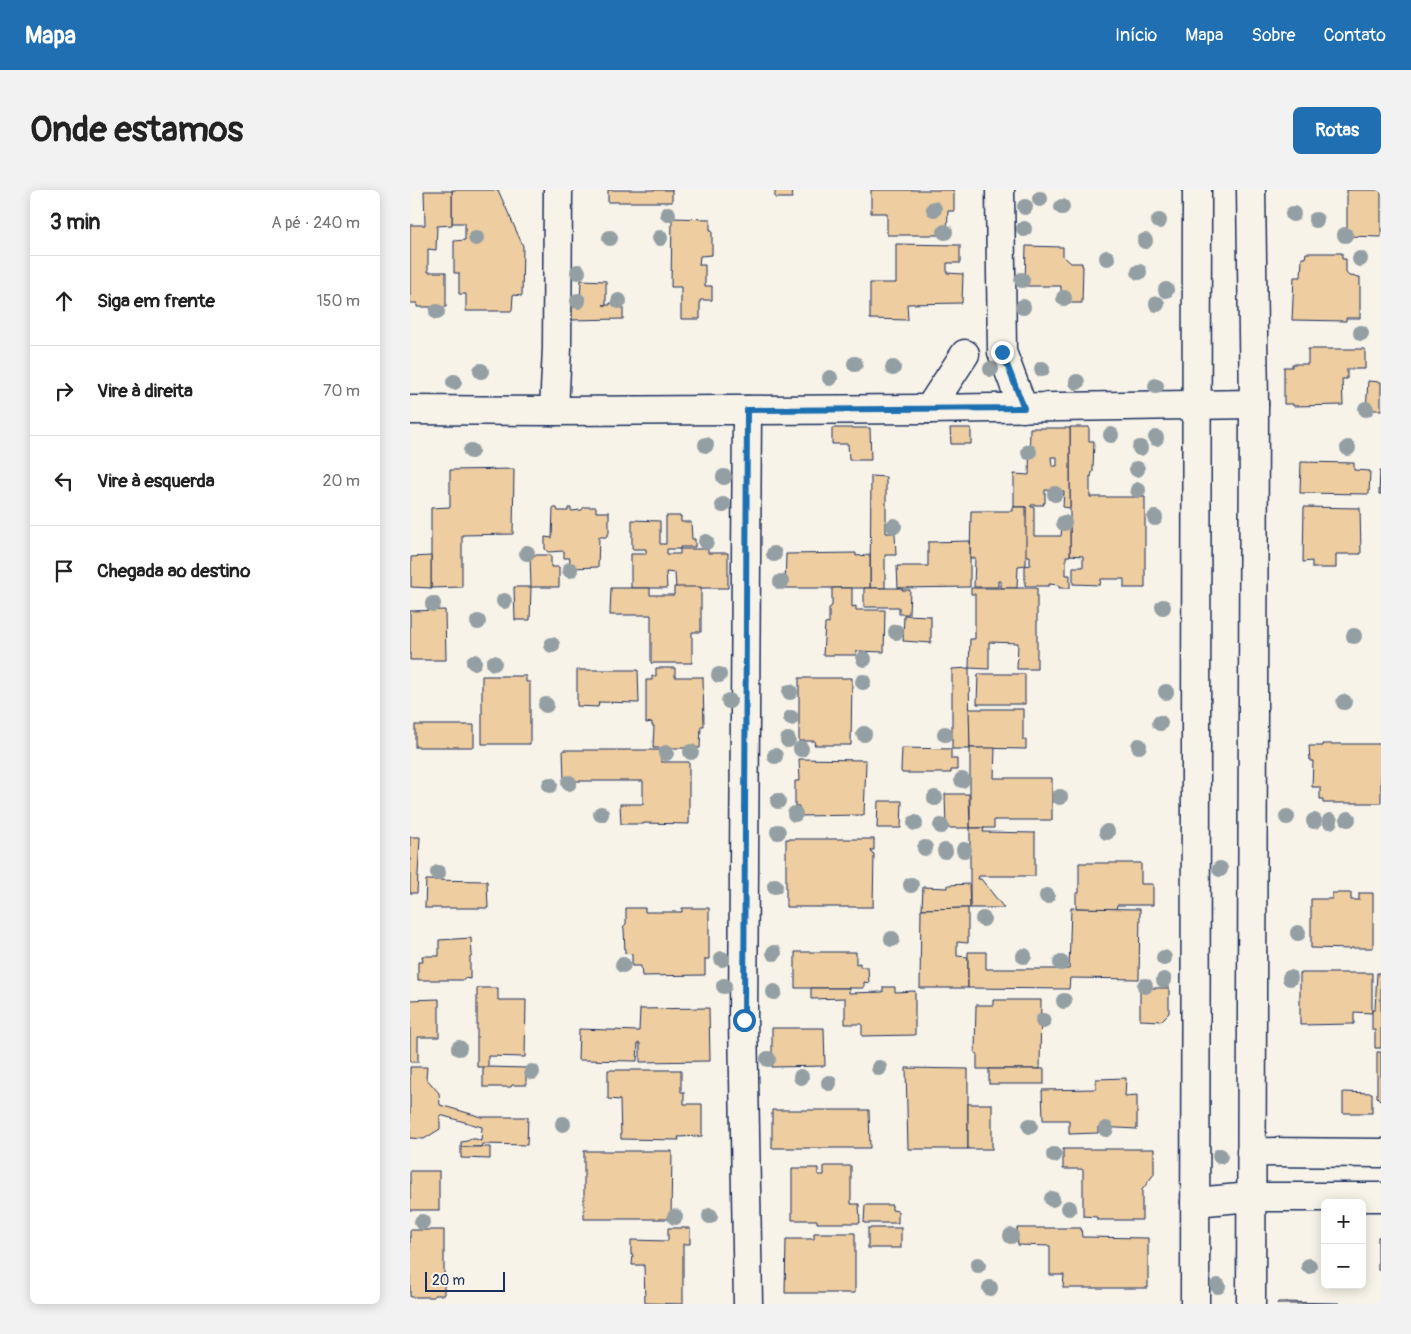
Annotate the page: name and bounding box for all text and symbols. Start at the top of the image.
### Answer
text: Mapa [25,21,76,50]
text: Início [1115,24,1157,47]
text: Mapa [1185,24,1223,47]
text: Sobre [1251,24,1295,47]
text: Contato [1323,24,1386,47]
button: Rotas [1293,107,1381,154]
text: Onde estamos [30,108,243,152]
text: 3 min [50,209,100,236]
text: A pé · 240 m [271,213,360,233]
icon: ahead [50,287,78,315]
text: Siga em frente [97,289,215,313]
text: 150 m [316,291,360,311]
route end [991,341,1014,364]
icon: right [50,377,78,405]
text: Vire à direita [97,379,193,403]
text: 70 m [323,381,360,401]
icon: left [50,467,78,495]
text: Vire à esquerda [97,469,215,493]
text: 20 m [322,471,360,491]
icon: arrive [50,557,78,585]
text: Chegada ao destino [97,559,250,583]
route start [733,1009,756,1032]
map controls [1321,1199,1366,1289]
button: + [1321,1199,1366,1244]
button: − [1321,1244,1366,1289]
scale bar [425,1269,505,1292]
text: 20 m [432,1272,465,1289]

